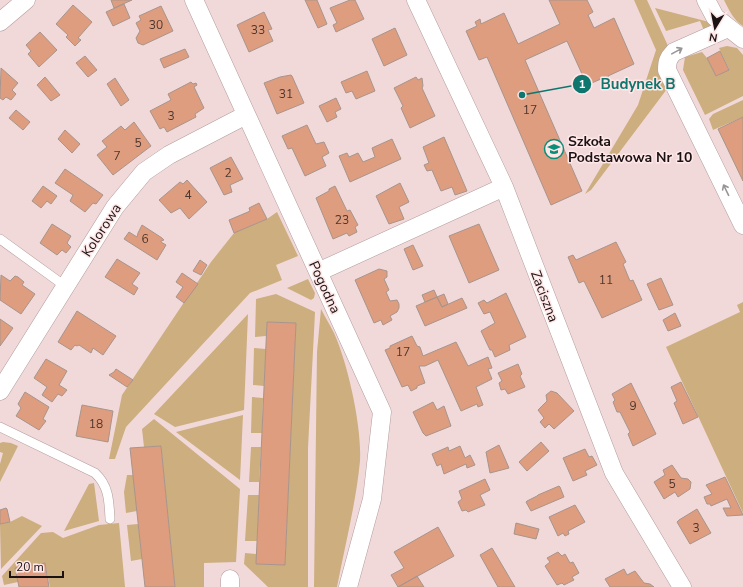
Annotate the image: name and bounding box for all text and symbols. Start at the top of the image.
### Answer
north arrow [695,8,735,48]
house number: 30 [149,17,163,33]
house number: 33 [251,22,265,38]
text: N [708,29,719,45]
one-way arrow [671,46,683,54]
callout: Budynek B [572,70,683,97]
text: Budynek B [600,74,676,94]
text: 1 [578,76,586,92]
house number: 31 [279,86,293,102]
house number: 17 [523,102,537,118]
house number: 3 [167,108,175,124]
place label: Szkoła Podstawowa Nr 10 [568,132,692,167]
house number: 5 [134,135,142,151]
school or university icon: Szkoła Podstawowa Nr 10 [543,138,565,160]
house number: 7 [113,148,121,164]
house number: 2 [224,165,232,181]
one-way arrow [722,185,729,197]
house number: 4 [184,187,192,203]
street label: Kolorowa [77,200,126,261]
house number: 23 [335,212,349,228]
house number: 6 [141,231,149,247]
street label: Pogodna [304,258,345,317]
street label: Zaciszna [526,268,563,325]
house number: 11 [599,272,613,288]
house number: 17 [396,344,410,360]
house number: 9 [629,398,637,414]
house number: 18 [89,416,103,432]
house number: 5 [668,476,676,492]
house number: 3 [692,520,700,536]
scale bar [10,553,63,579]
text: 20 m [16,559,44,575]

